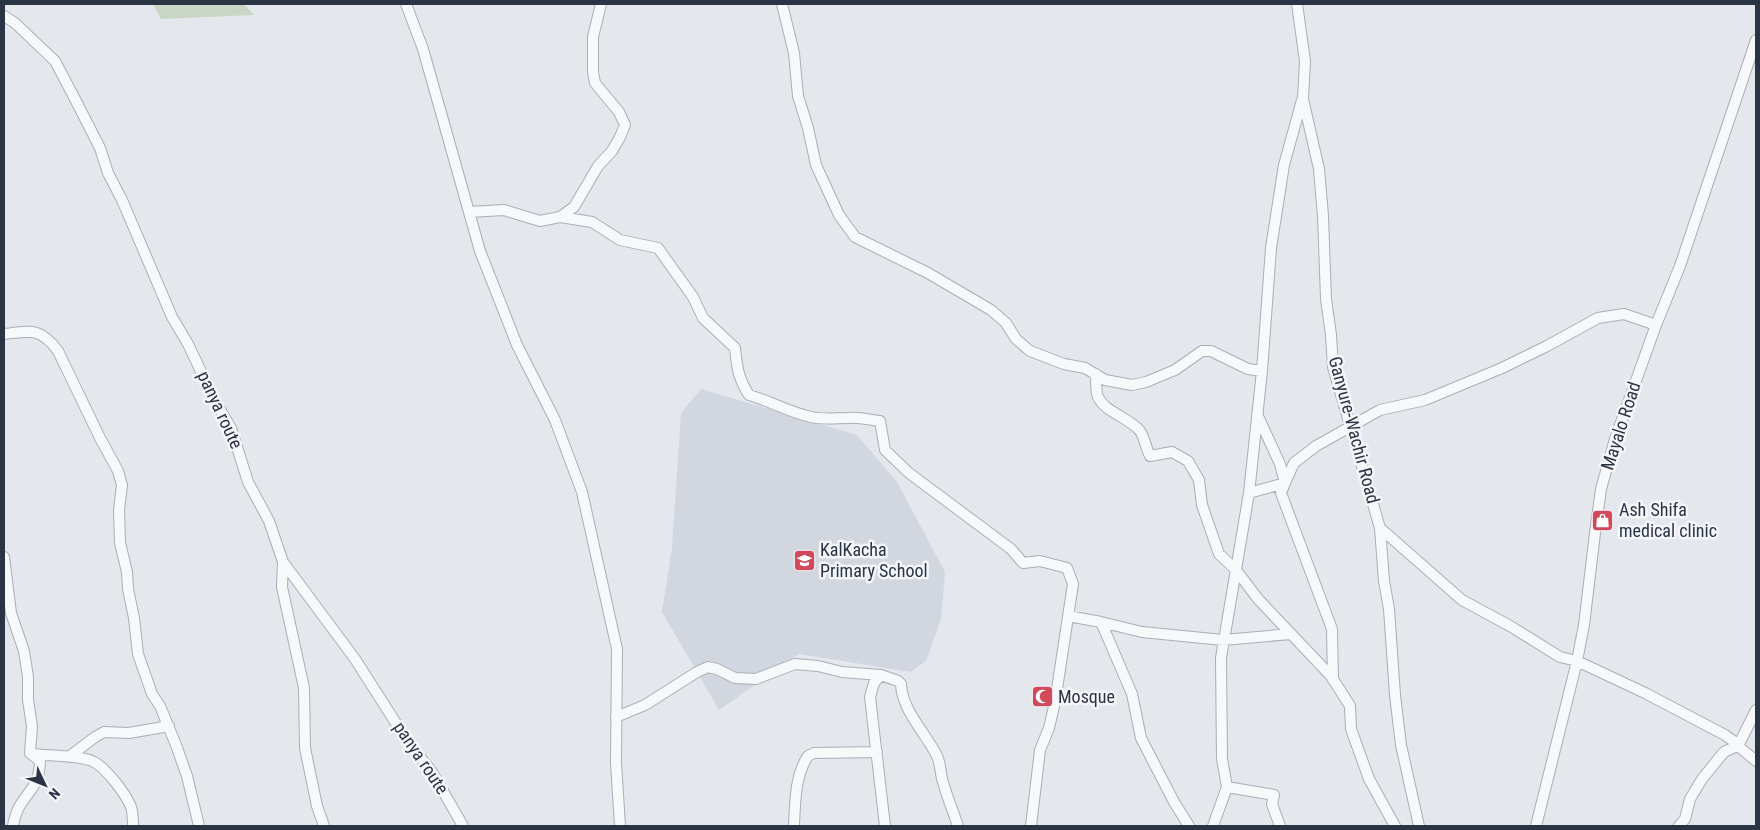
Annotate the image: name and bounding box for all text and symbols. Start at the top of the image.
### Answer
street label: Ganyure-Wachir Road [1325,354,1384,506]
street label: panya route [193,368,248,452]
street label: Mayalo Road [1596,379,1645,473]
place label: Ash Shifa medical clinic [1619,499,1717,541]
shop icon: Ash Shifa medical clinic [1591,508,1615,532]
place label: KalKacha Primary School [820,539,928,581]
school or university icon: KalKacha Primary School [792,548,816,572]
mosque icon: Mosque [1030,685,1054,709]
place label: Mosque [1058,686,1115,707]
street label: panya route [389,717,453,798]
north arrow [20,760,70,810]
text: N [46,785,63,802]

